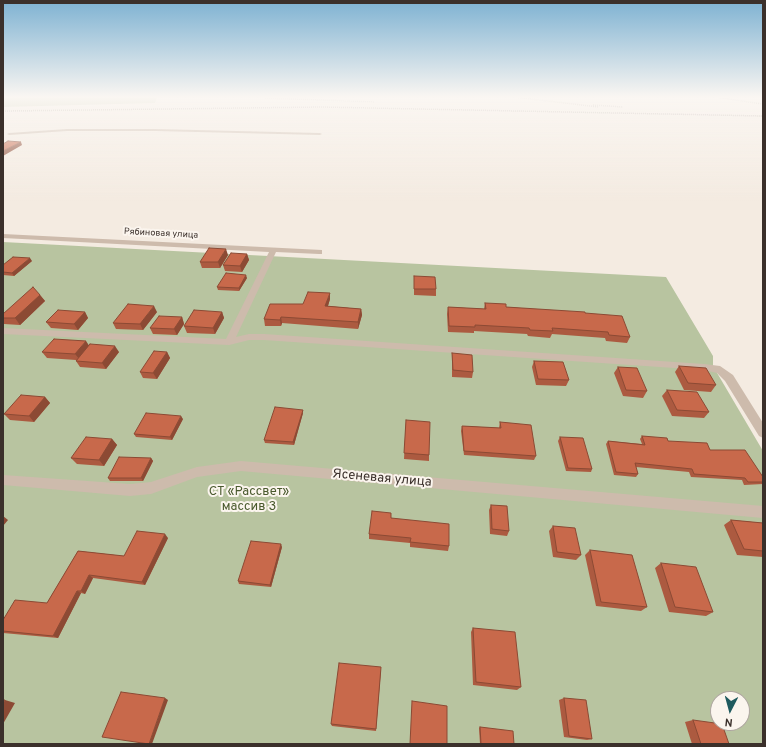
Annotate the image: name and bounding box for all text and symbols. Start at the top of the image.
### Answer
street label: Рябиновая улица [124,227,198,241]
street label: Ясеневая улица [332,467,432,491]
park label: СТ «Рассвет» массив 3 [209,484,289,515]
north arrow [710,691,750,731]
text: N [724,715,734,729]

